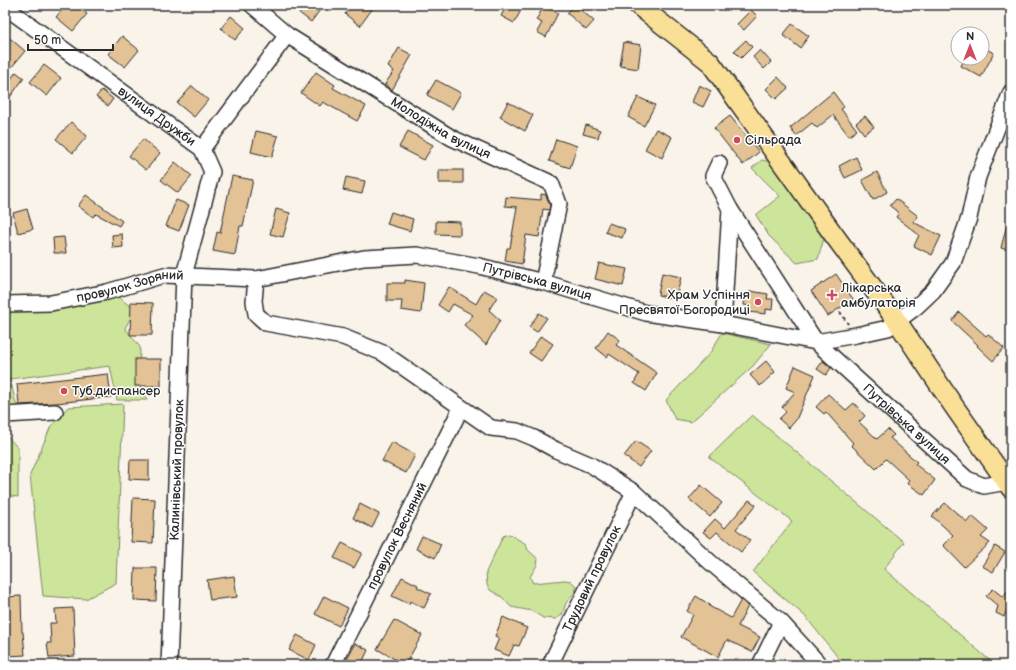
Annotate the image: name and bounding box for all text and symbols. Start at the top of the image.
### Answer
scale bar [28,26,113,52]
north arrow [950,26,990,66]
text: N [966,30,974,43]
text: 50 m [34,33,61,48]
street label: вулиця Дружби [115,83,199,150]
street label: Молодіжна вулиця [388,94,493,163]
place label: Сільрада [745,132,802,148]
marker: Сільрада [732,135,742,145]
street label: Путрівська вулиця [481,259,594,304]
street label: провулок Зоряний [75,267,184,306]
place label: Лікарська амбулаторія [840,280,916,311]
place label: Храм Успіння Пресвятої Богородиці [619,287,750,318]
marker: Лікарська амбулаторія [826,289,838,301]
marker: Храм Успіння Пресвятої Богородиці [753,297,763,307]
street label: Путрівська вулиця [860,380,953,468]
place label: Туб.диспансер [72,383,161,399]
marker: Туб.диспансер [59,386,69,396]
street label: Калинівський провулок [167,399,187,541]
street label: провулок Весняний [364,480,431,592]
street label: Трудовий провулок [559,523,625,634]

